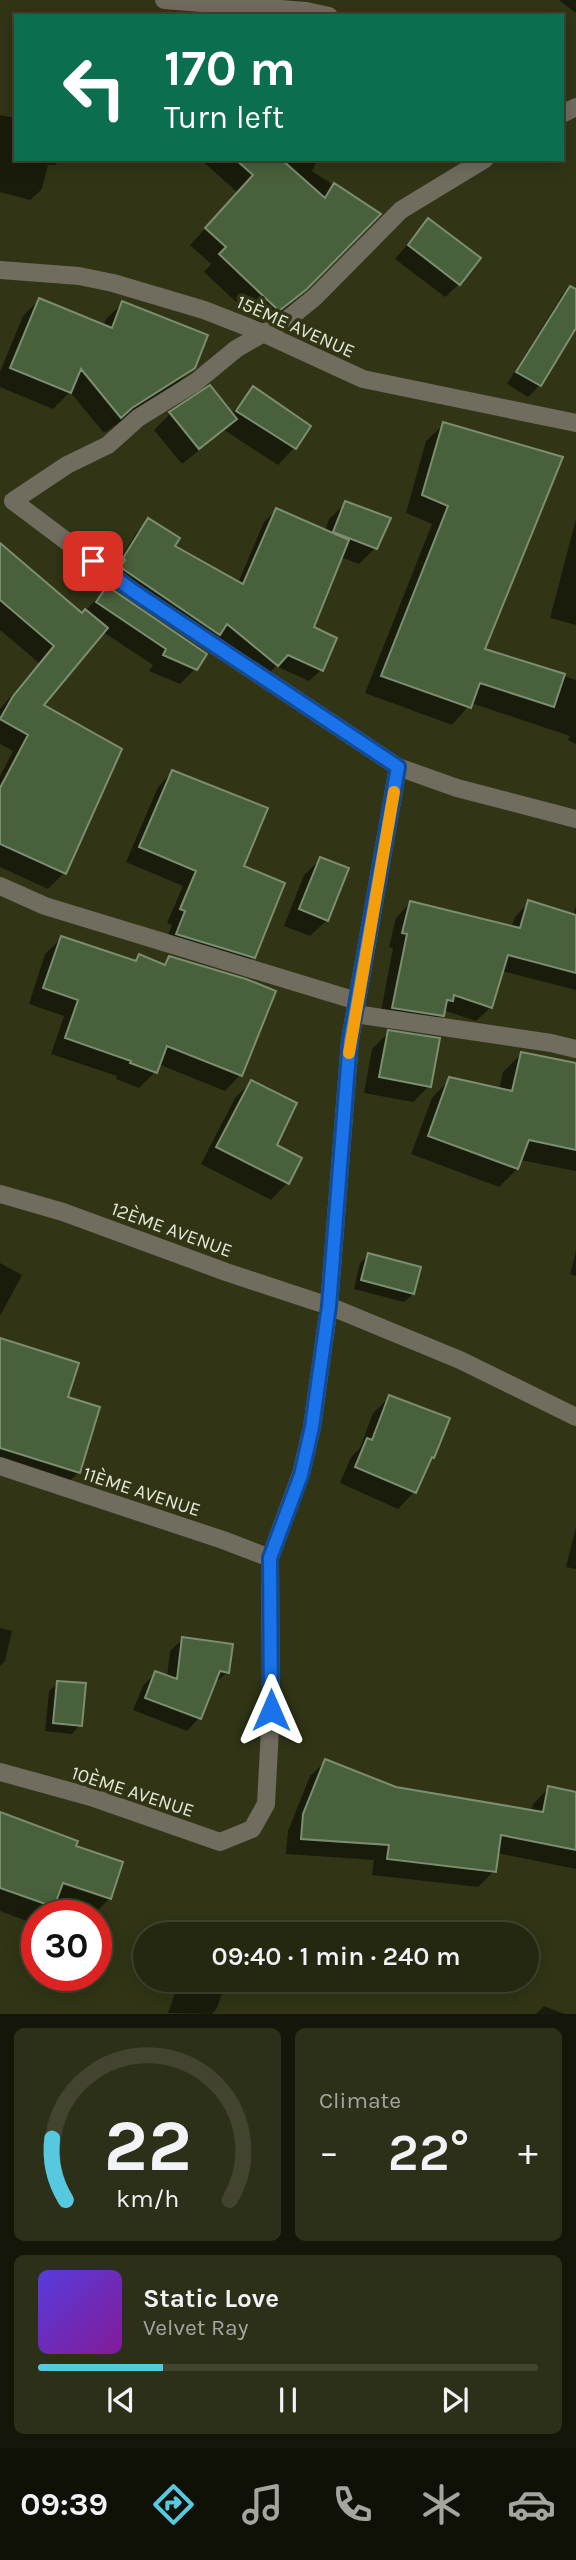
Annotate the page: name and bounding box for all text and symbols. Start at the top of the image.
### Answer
text: 170 m [164,40,296,97]
icon: left [49,42,140,133]
text: Turn left [164,99,284,136]
street label: 15ÈME AVENUE [233,290,358,363]
pin [63,531,123,591]
icon: arrive [74,542,112,580]
street label: 12ÈME AVENUE [108,1197,235,1262]
street label: 11ÈME AVENUE [80,1462,204,1521]
position arrow [234,1673,308,1747]
street label: 10ÈME AVENUE [69,1761,197,1822]
speed limit sign: 30 [21,1900,112,1991]
text: 09:40 · 1 min · 240 m [212,1941,460,1972]
text: Climate [319,2087,401,2114]
text: 22 [103,2104,192,2189]
text: 22° [388,2122,469,2183]
text: − [319,2130,339,2175]
text: + [518,2130,538,2175]
text: km/h [116,2184,179,2213]
text: Static Love [143,2283,279,2314]
text: Velvet Ray [143,2314,248,2341]
icon: previous [102,2381,140,2419]
icon: pause [269,2381,307,2419]
icon: next [436,2381,474,2419]
icon: directions [149,2480,198,2529]
icon: music [238,2480,287,2529]
icon: phone [328,2480,377,2529]
icon: climate [417,2480,466,2529]
icon: car [507,2480,556,2529]
text: 09:39 [20,2486,108,2523]

